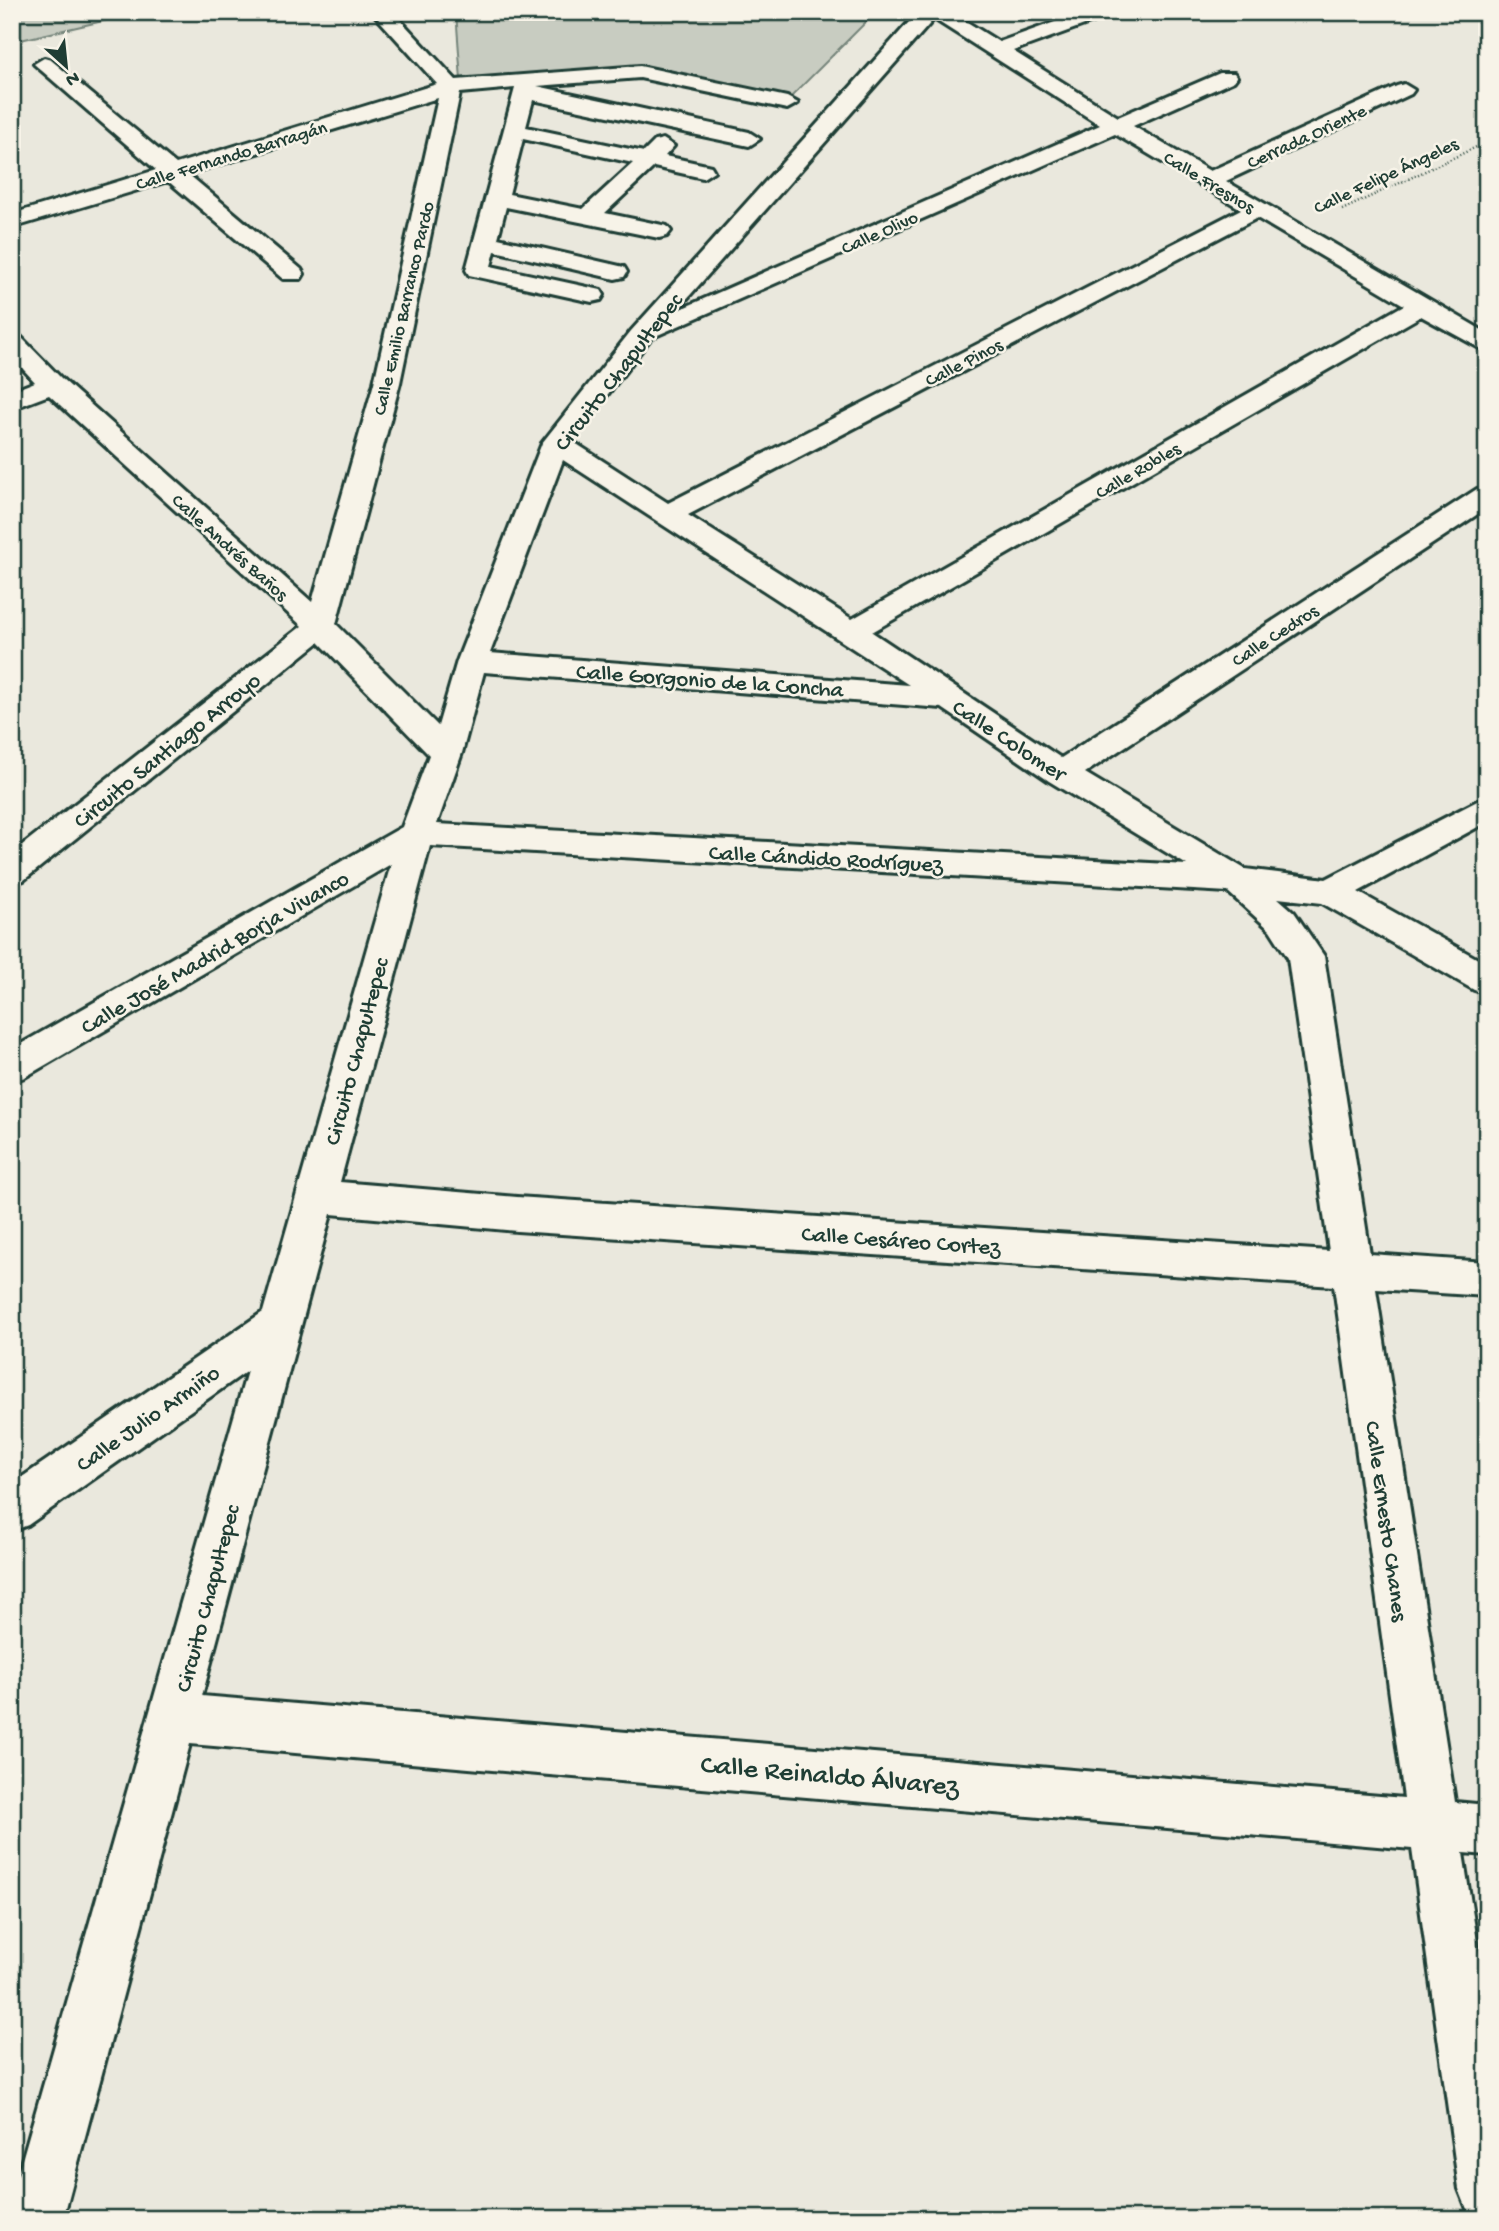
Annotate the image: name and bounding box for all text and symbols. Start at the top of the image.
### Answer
north arrow [32,32,102,102]
text: N [61,65,83,91]
street label: Cerrada Oriente [1244,100,1371,176]
street label: Calle Fernando Barragán [134,117,330,197]
street label: Calle Felipe Ángeles [1311,133,1463,221]
street label: Calle Fresnos [1158,148,1259,221]
street label: Calle Emilio Barranco Pardo [370,200,441,418]
street label: Calle Olivo [839,207,922,261]
street label: Circuito Chapultepec [550,288,691,458]
street label: Calle Pinos [922,334,1008,393]
street label: Calle Robles [1092,438,1186,506]
street label: Calle Andrés Baños [166,490,292,608]
street label: Calle Cedros [1228,600,1324,673]
street label: Calle Gorgonio de la Concha [575,660,846,705]
street label: Circuito Santiago Arroyo [69,668,267,836]
street label: Calle Colomer [946,695,1072,790]
street label: Calle Cándido Rodríguez [708,841,945,880]
street label: Calle José Madrid Borja Vivanco [77,866,355,1042]
street label: Circuito Chapultepec [320,954,397,1149]
street label: Calle Cesáreo Cortez [800,1222,1002,1263]
street label: Calle Julio Armiño [72,1360,226,1479]
street label: Calle Ernesto Chanes [1357,1420,1412,1624]
street label: Circuito Chapultepec [171,1501,248,1696]
street label: Calle Reinaldo Álvarez [699,1750,962,1805]

